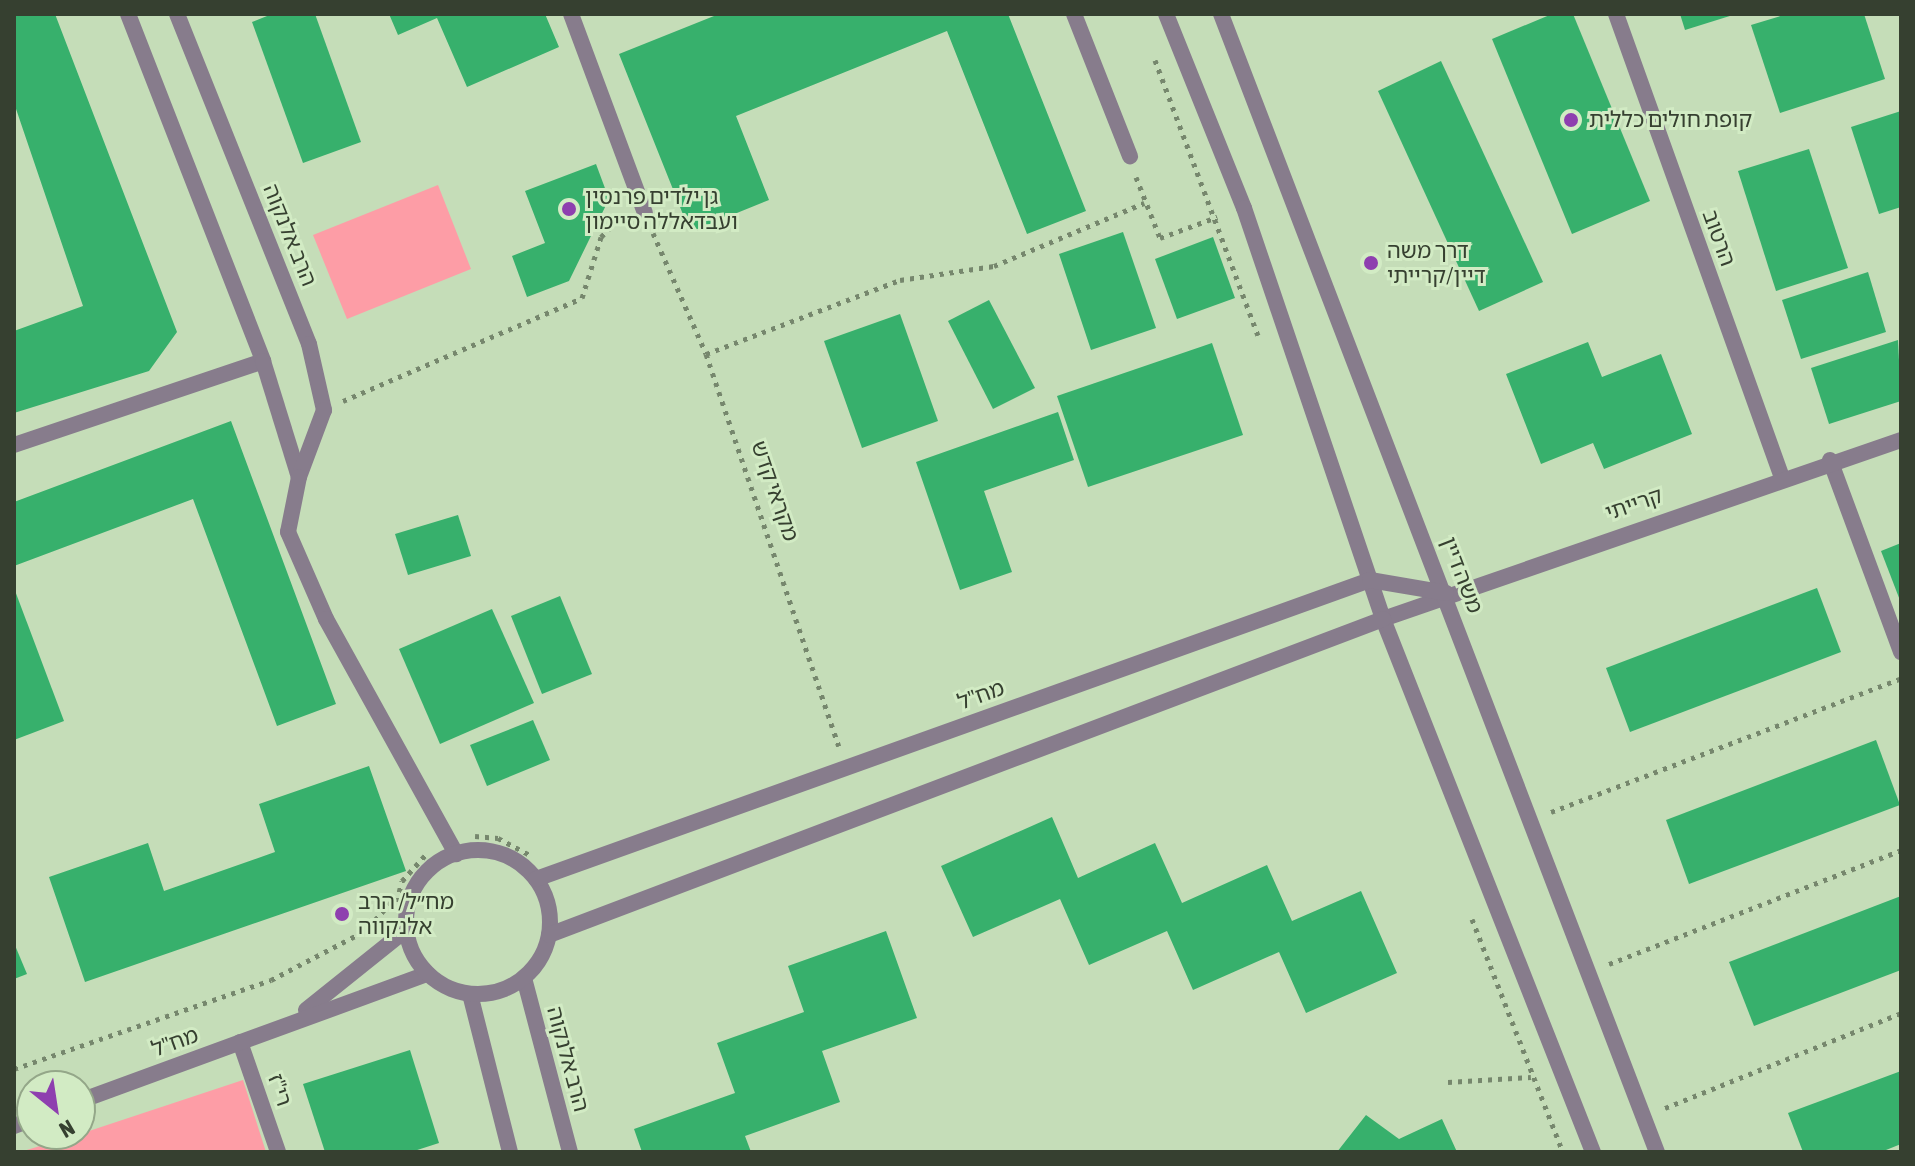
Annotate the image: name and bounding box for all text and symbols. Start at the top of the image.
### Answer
place label: קופת חולים כללית [1589,107,1752,133]
marker: קופת חולים כללית [1560,109,1582,131]
street label: הרב אלנקוה [258,180,322,290]
place label: גן ילדים פרנסין ועבדאללה סיימון [585,183,738,234]
marker: גן ילדים פרנסין ועבדאללה סיימון [560,200,578,218]
street label: הרטוב [1697,206,1741,270]
place label: דרך משה דיין/קרייתי [1387,237,1486,288]
marker: דרך משה דיין/קרייתי [1362,254,1380,272]
street label: מקראי קדש [745,437,805,545]
street label: קרייתי [1602,482,1666,526]
street label: משה דיין [1435,533,1489,617]
street label: מח"ל [954,674,1008,716]
place label: מח״ל/ הרב אלנקווה [358,888,454,940]
marker: מח״ל/ הרב אלנקווה [333,905,351,923]
street label: הרב אלנקוה [541,1004,595,1114]
street label: מח"ל [148,1021,202,1063]
north arrow [16,1070,96,1150]
street label: רי"ז [262,1070,298,1110]
text: N [55,1115,79,1144]

